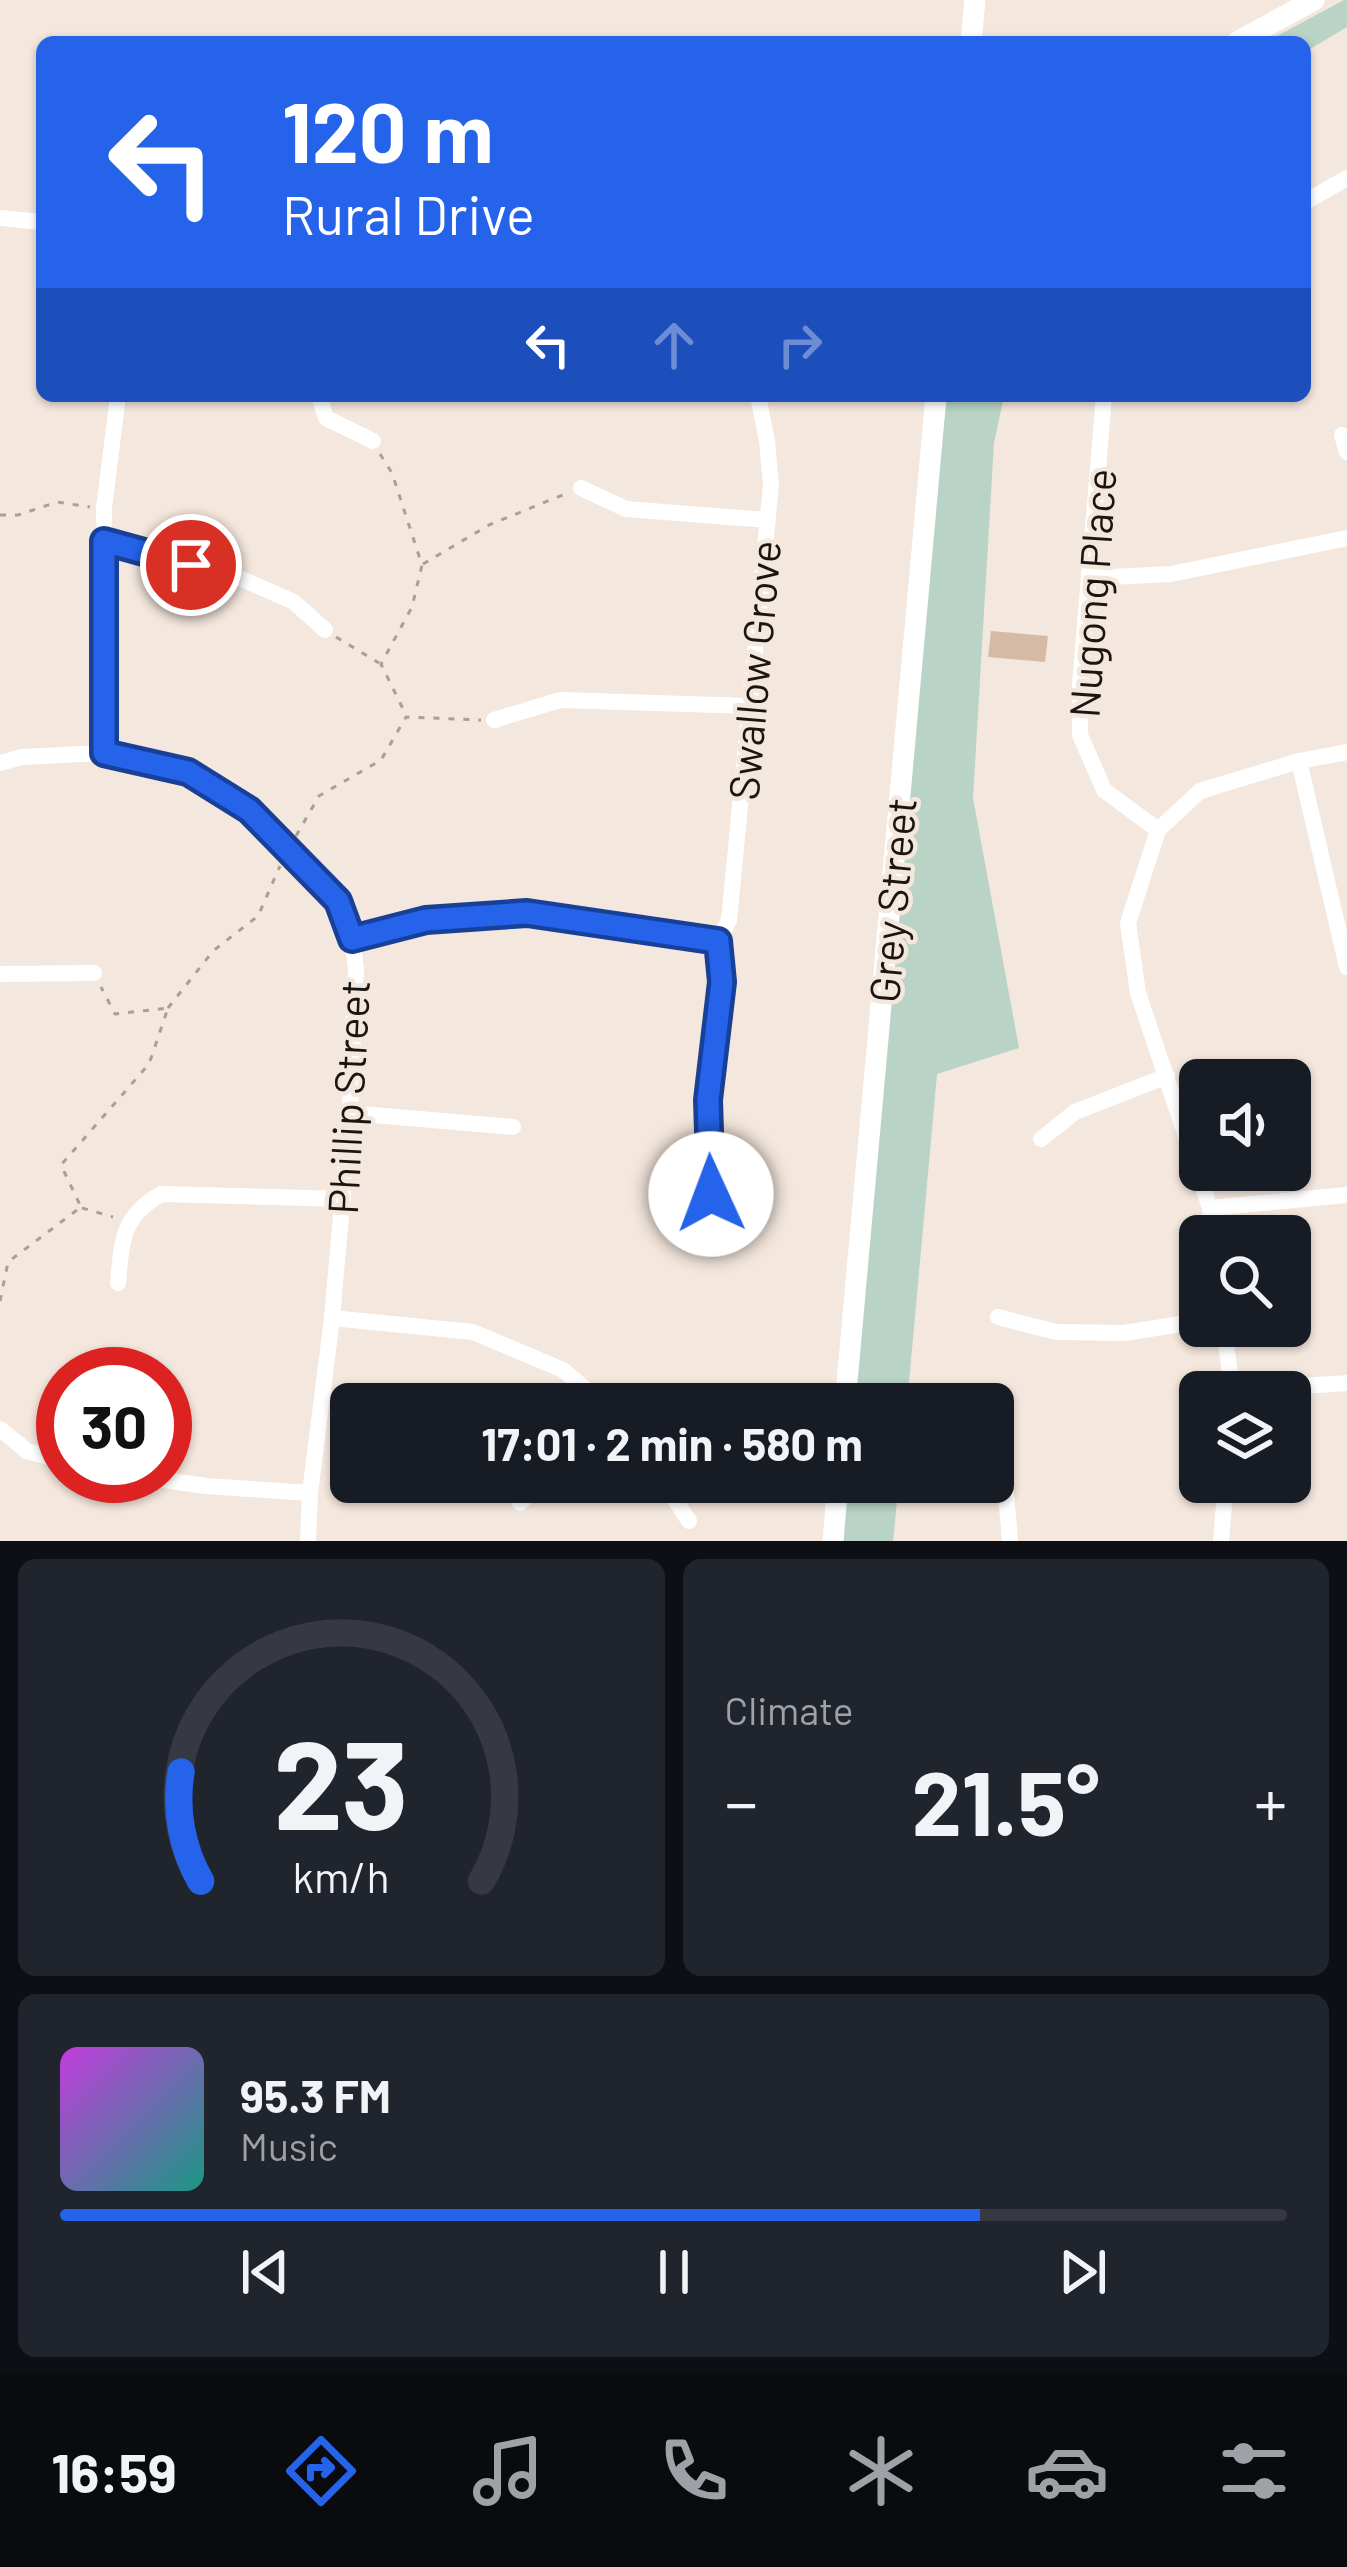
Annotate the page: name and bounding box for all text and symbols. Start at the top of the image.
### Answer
text: 120 m [282,79,494,180]
icon: left [84,84,240,240]
text: Rural Drive [282,181,535,246]
icon: left [515,312,581,378]
icon: ahead [641,312,707,378]
icon: right [767,312,833,378]
street label: Nugong Place [1057,467,1126,719]
pin [140,514,242,616]
icon: arrive [158,532,224,598]
street label: Swallow Grove [717,538,789,802]
street label: Grey Street [857,796,926,1004]
street label: Phillip Street [316,979,379,1215]
map controls [1179,1059,1311,1503]
button: sound [1179,1059,1311,1191]
position arrow [648,1131,774,1257]
button: search [1179,1215,1311,1347]
speed limit sign: 30 [36,1347,192,1503]
button: layers [1179,1371,1311,1503]
text: 17:01 · 2 min · 580 m [481,1416,863,1470]
text: Climate [725,1686,854,1733]
text: 23 [273,1705,409,1855]
text: 21.5° [912,1746,1100,1854]
text: − [725,1761,758,1840]
text: + [1254,1761,1287,1840]
text: km/h [293,1849,390,1901]
text: 95.3 FM [240,2068,391,2122]
text: Music [240,2122,338,2169]
icon: previous [232,2239,298,2305]
icon: pause [641,2239,707,2305]
icon: next [1050,2239,1116,2305]
icon: directions [279,2429,363,2513]
icon: music [466,2429,550,2513]
icon: phone [652,2429,736,2513]
icon: climate [839,2429,923,2513]
icon: car [1025,2429,1109,2513]
icon: filters [1212,2429,1296,2513]
text: 16:59 [51,2439,177,2504]

